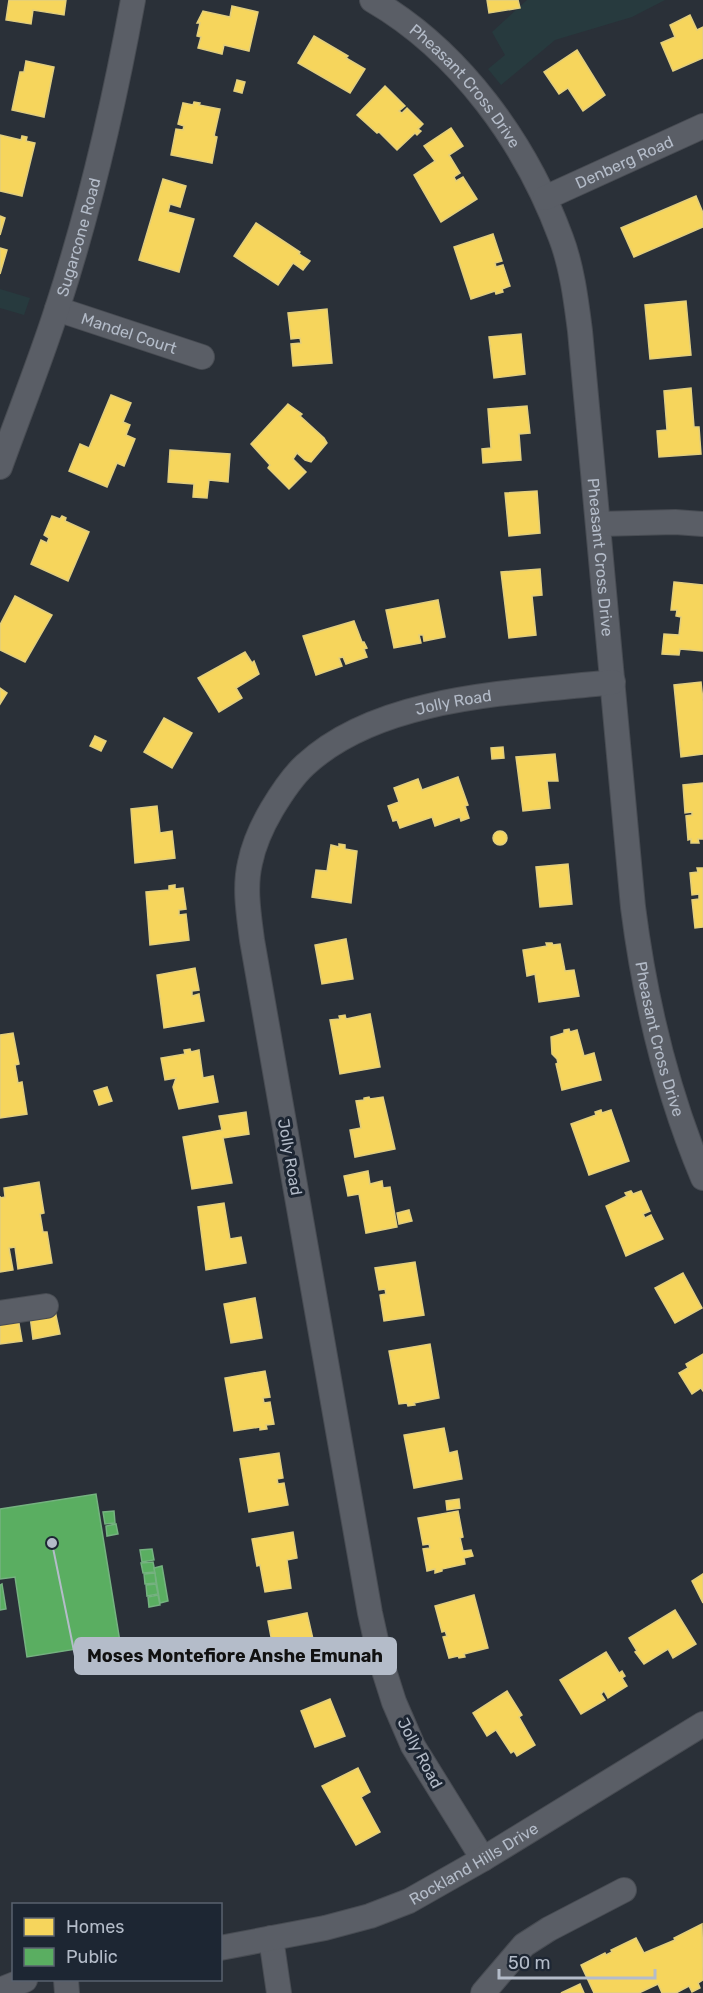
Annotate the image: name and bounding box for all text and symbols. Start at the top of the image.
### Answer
street label: Pheasant Cross Drive [406,20,525,151]
street label: Denberg Road [572,131,676,192]
street label: Sugarcone Road [52,176,104,299]
street label: Mandel Court [79,308,179,358]
street label: Pheasant Cross Drive [584,477,618,637]
street label: Jolly Road [413,685,493,719]
street label: Pheasant Cross Drive [632,960,689,1119]
street label: Jolly Road [274,1117,306,1197]
callout: Moses Montefiore Anshe Emunah [75,1638,396,1674]
text: Moses Montefiore Anshe Emunah [87,1645,383,1667]
street label: Jolly Road [393,1714,447,1792]
street label: Rockland Hills Drive [406,1818,542,1908]
legend [12,1903,222,1981]
text: Homes [66,1916,124,1938]
scale bar [499,1942,655,1980]
text: Public [66,1946,118,1968]
text: 50 m [508,1952,551,1974]

